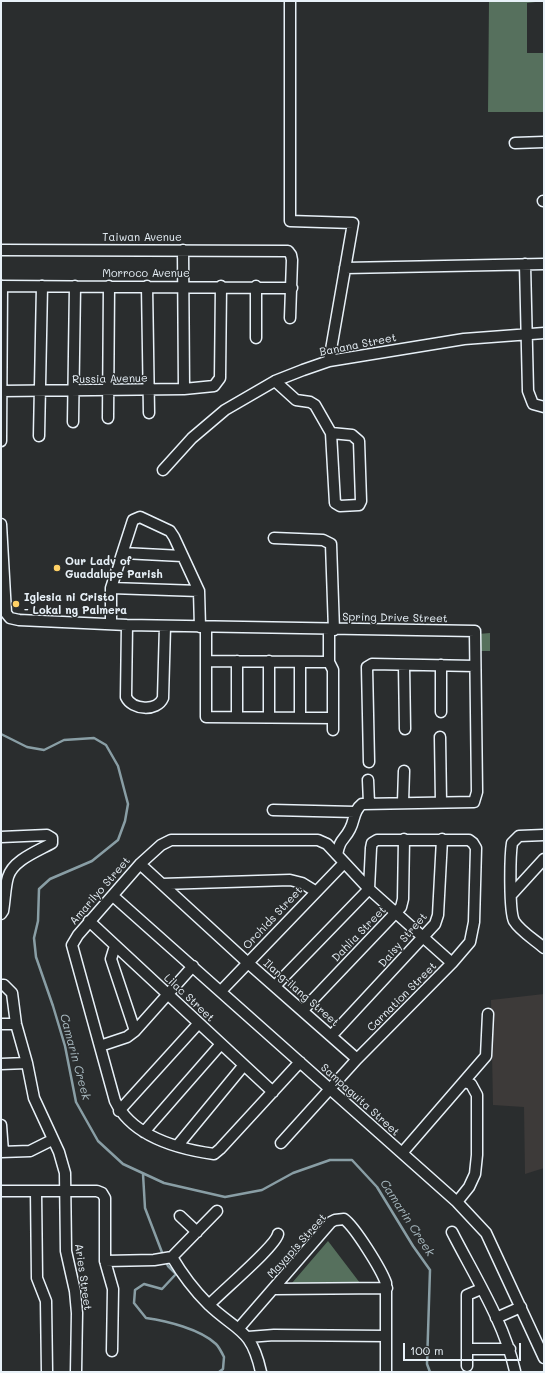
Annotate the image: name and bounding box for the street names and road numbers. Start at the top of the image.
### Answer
street label: Taiwan Avenue [102,231,182,245]
street label: Morroco Avenue [102,267,190,281]
street label: Banana Street [318,331,398,359]
street label: Russia Avenue [72,372,148,386]
street label: Spring Drive Street [342,610,448,626]
street label: Amarilyo Street [67,854,133,928]
street label: Orchids Street [241,884,305,952]
street label: Dahlia Street [329,903,389,965]
street label: Daisy Street [376,910,430,970]
street label: Ilang-ilang Street [261,957,341,1029]
street label: Carnation Street [365,960,439,1034]
street label: Lilac Street [161,971,217,1025]
street label: Sampaguita Street [318,1061,402,1139]
street label: Mayapis Street [265,1211,329,1281]
street label: Aries Street [72,1243,94,1311]

